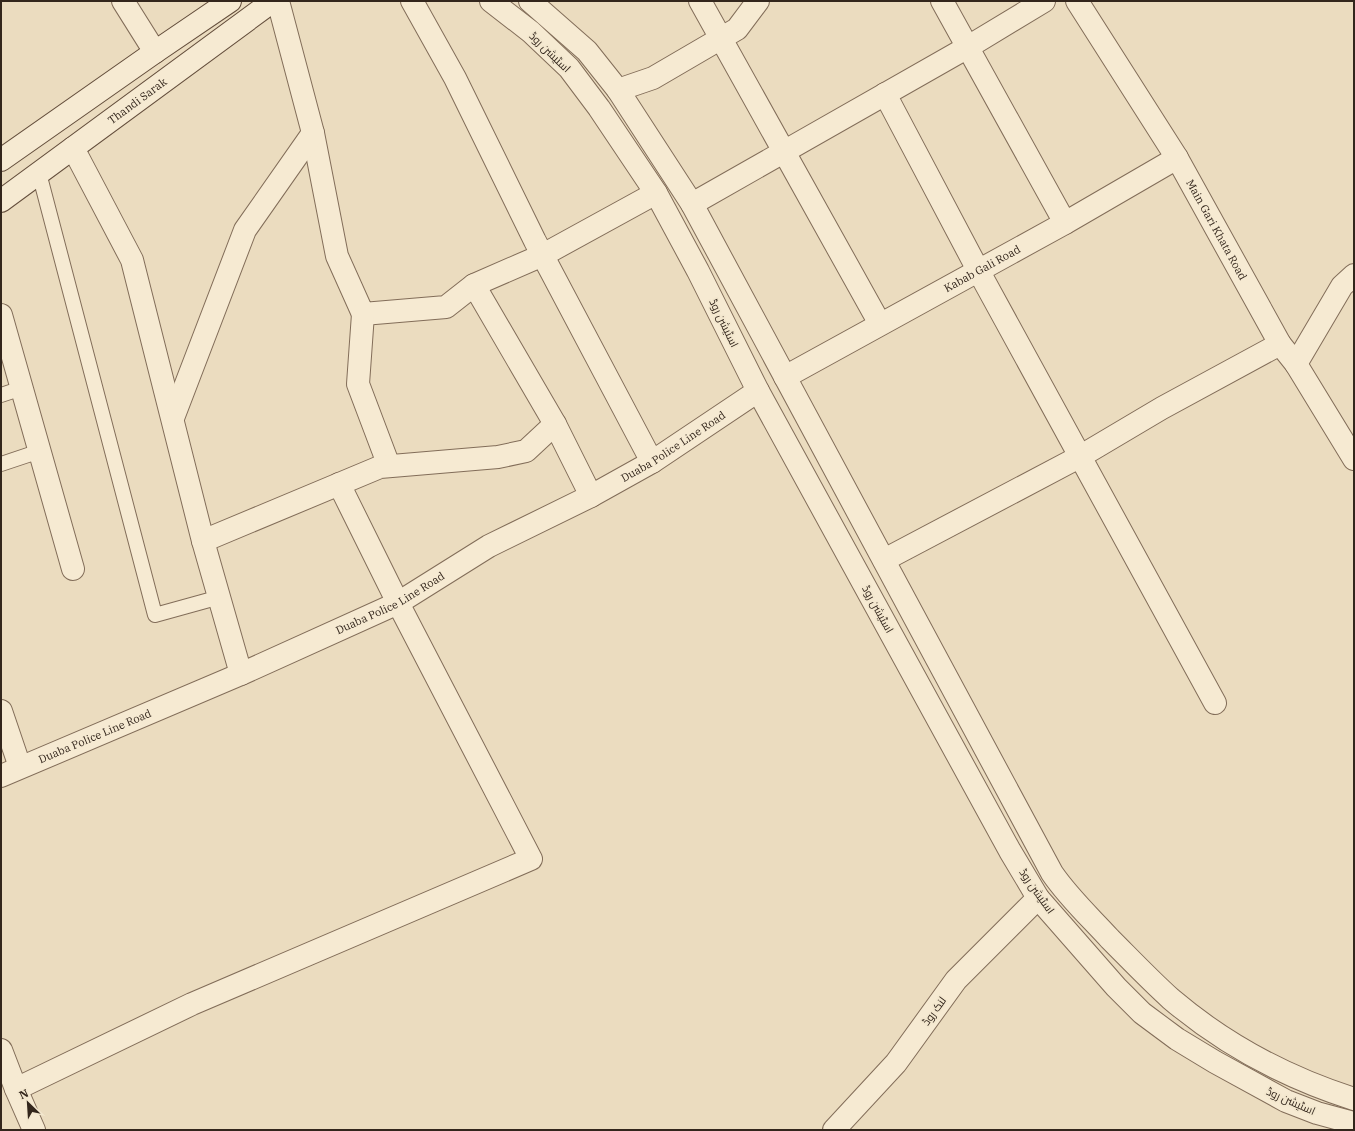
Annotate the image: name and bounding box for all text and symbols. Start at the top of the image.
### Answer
street label: اسٹیشن روڈ [526,29,574,75]
street label: Thandi Sarak [105,74,170,127]
street label: Main Gari Khata Road [1183,177,1250,283]
street label: Kabab Gali Road [942,242,1023,295]
street label: اسٹیشن روڈ [706,296,742,350]
street label: Duaba Police Line Road [618,408,728,485]
street label: Duaba Police Line Road [333,568,447,637]
street label: اسٹیشن روڈ [859,583,897,635]
street label: Duaba Police Line Road [36,706,154,766]
street label: اسٹیشن روڈ [1016,866,1058,916]
street label: لنک روڈ [919,994,949,1028]
north arrow [8,1083,48,1123]
street label: اسٹیشن روڈ [1264,1084,1318,1118]
text: N [17,1086,31,1102]

